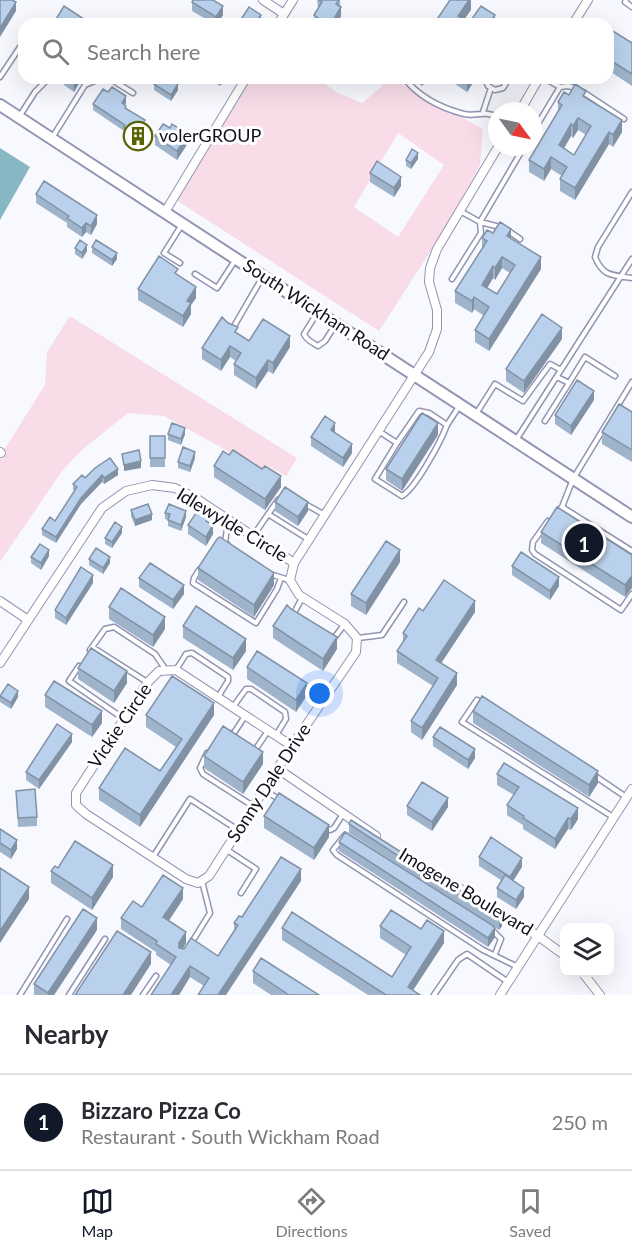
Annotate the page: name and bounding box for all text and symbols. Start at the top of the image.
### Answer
search box [18,18,614,84]
icon: search [39,35,72,68]
text: Search here [87,38,200,65]
north arrow [488,102,542,156]
building icon: volerGROUP [122,120,154,152]
place label: volerGROUP [159,124,261,146]
street label: South Wickham Road [239,254,394,365]
street label: Idlewylde Circle [173,482,292,566]
pin: 1 [564,520,604,566]
street label: Vickie Circle [83,679,156,772]
your location [305,679,334,708]
street label: Sonny Dale Drive [222,719,315,846]
street label: Imogene Boulevard [396,842,537,940]
map controls [560,923,614,977]
button: layers [560,923,614,977]
text: Nearby [24,1018,109,1050]
text: Bizzaro Pizza Co [81,1097,241,1124]
text: 1 [38,1110,49,1134]
text: 250 m [552,1110,608,1134]
text: Restaurant · South Wickham Road [81,1124,380,1148]
tab: Map [81,1185,114,1240]
tab: Directions [275,1185,348,1240]
tab: Saved [509,1185,551,1240]

